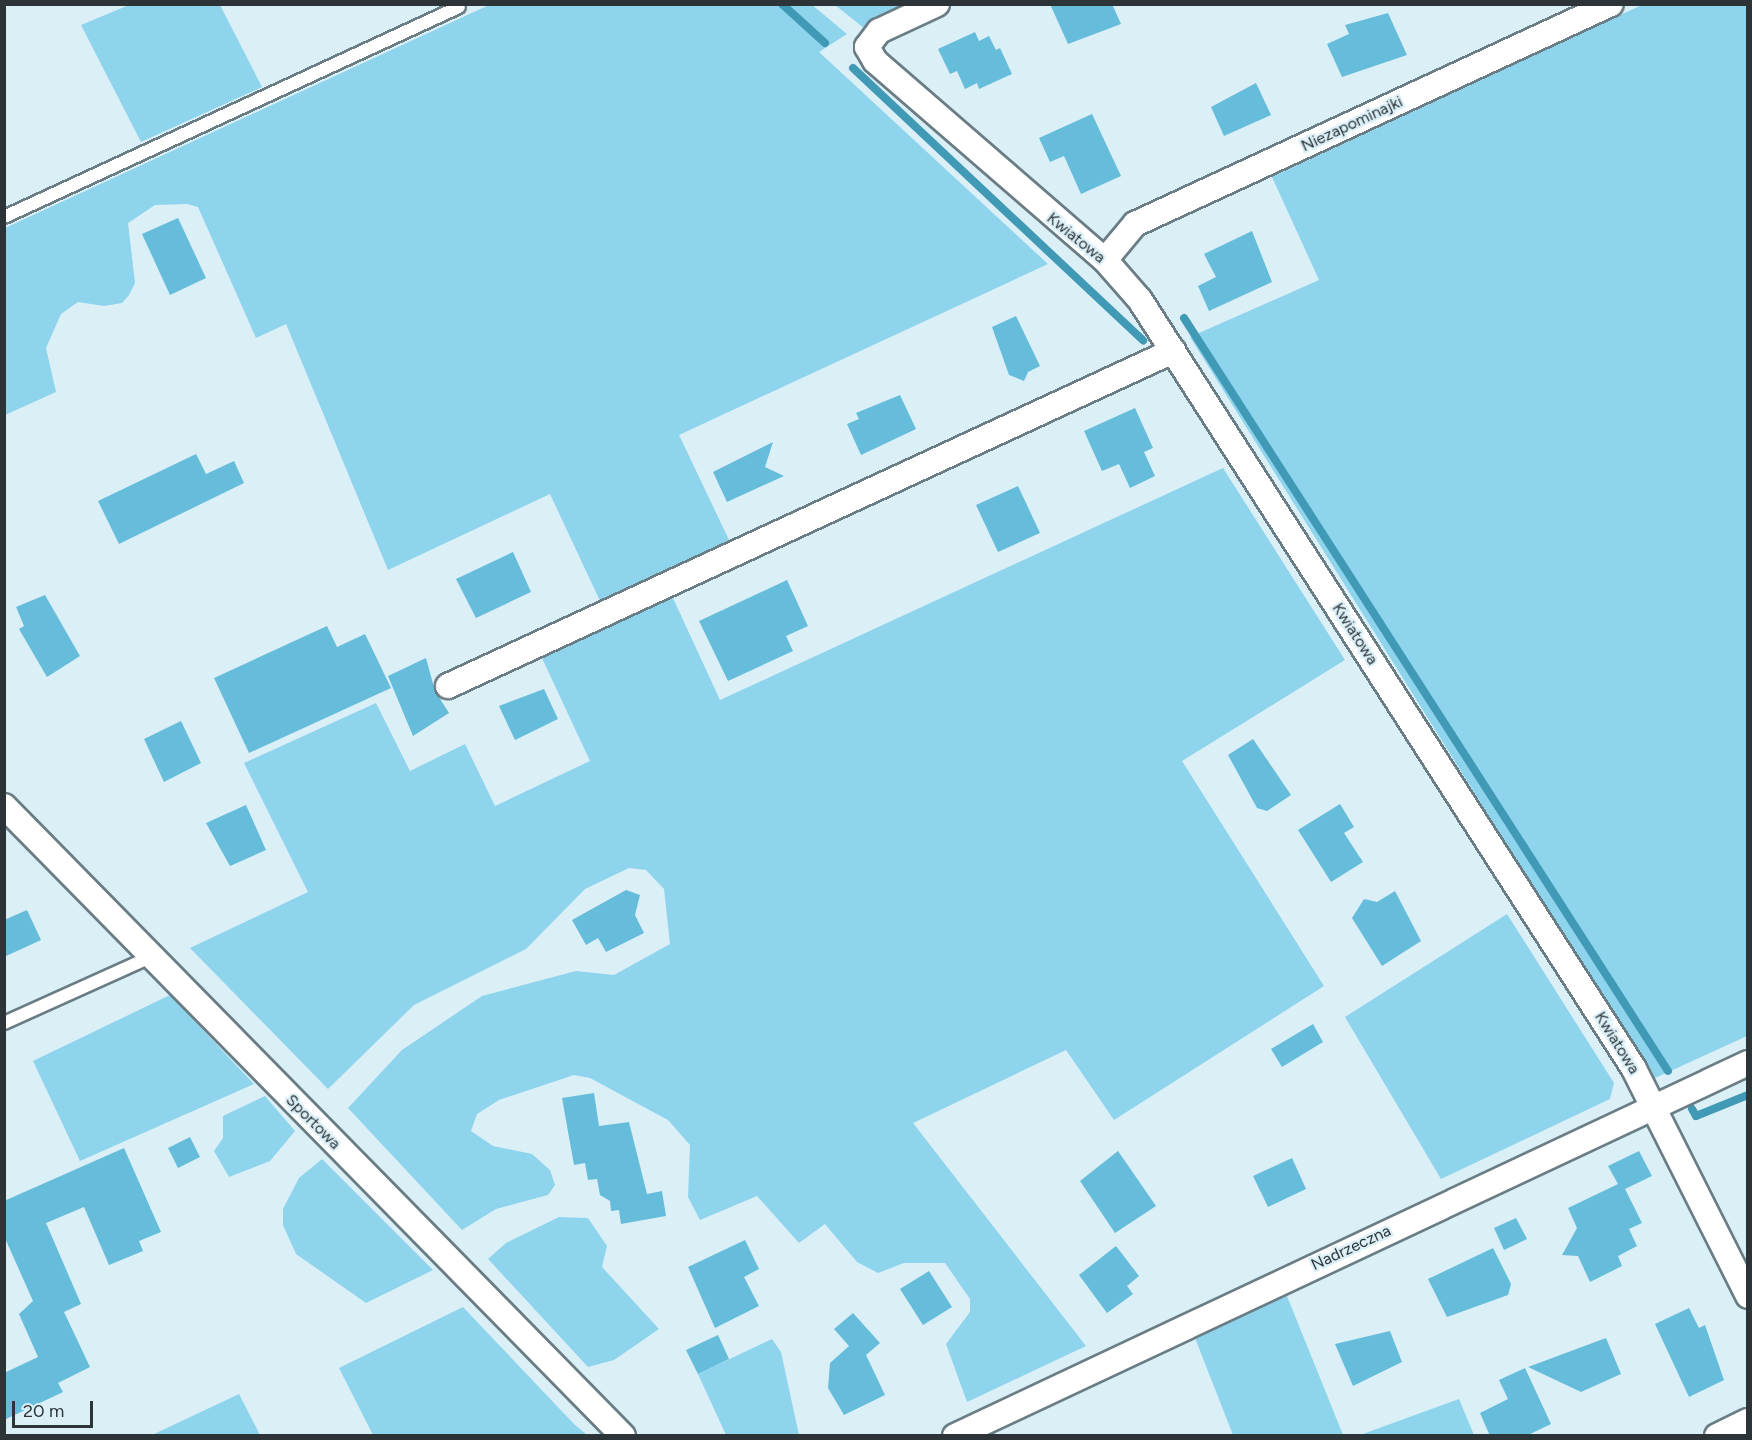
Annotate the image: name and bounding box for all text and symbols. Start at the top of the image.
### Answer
street label: Niezapominajki [1298,92,1406,156]
street label: Kwiatowa [1043,209,1109,267]
street label: Kwiatowa [1328,600,1382,668]
street label: Kwiatowa [1590,1008,1644,1078]
street label: Sportowa [282,1091,344,1153]
street label: Nadrzeczna [1308,1221,1394,1275]
scale bar [15,1389,96,1427]
text: 20 m [23,1400,64,1422]

